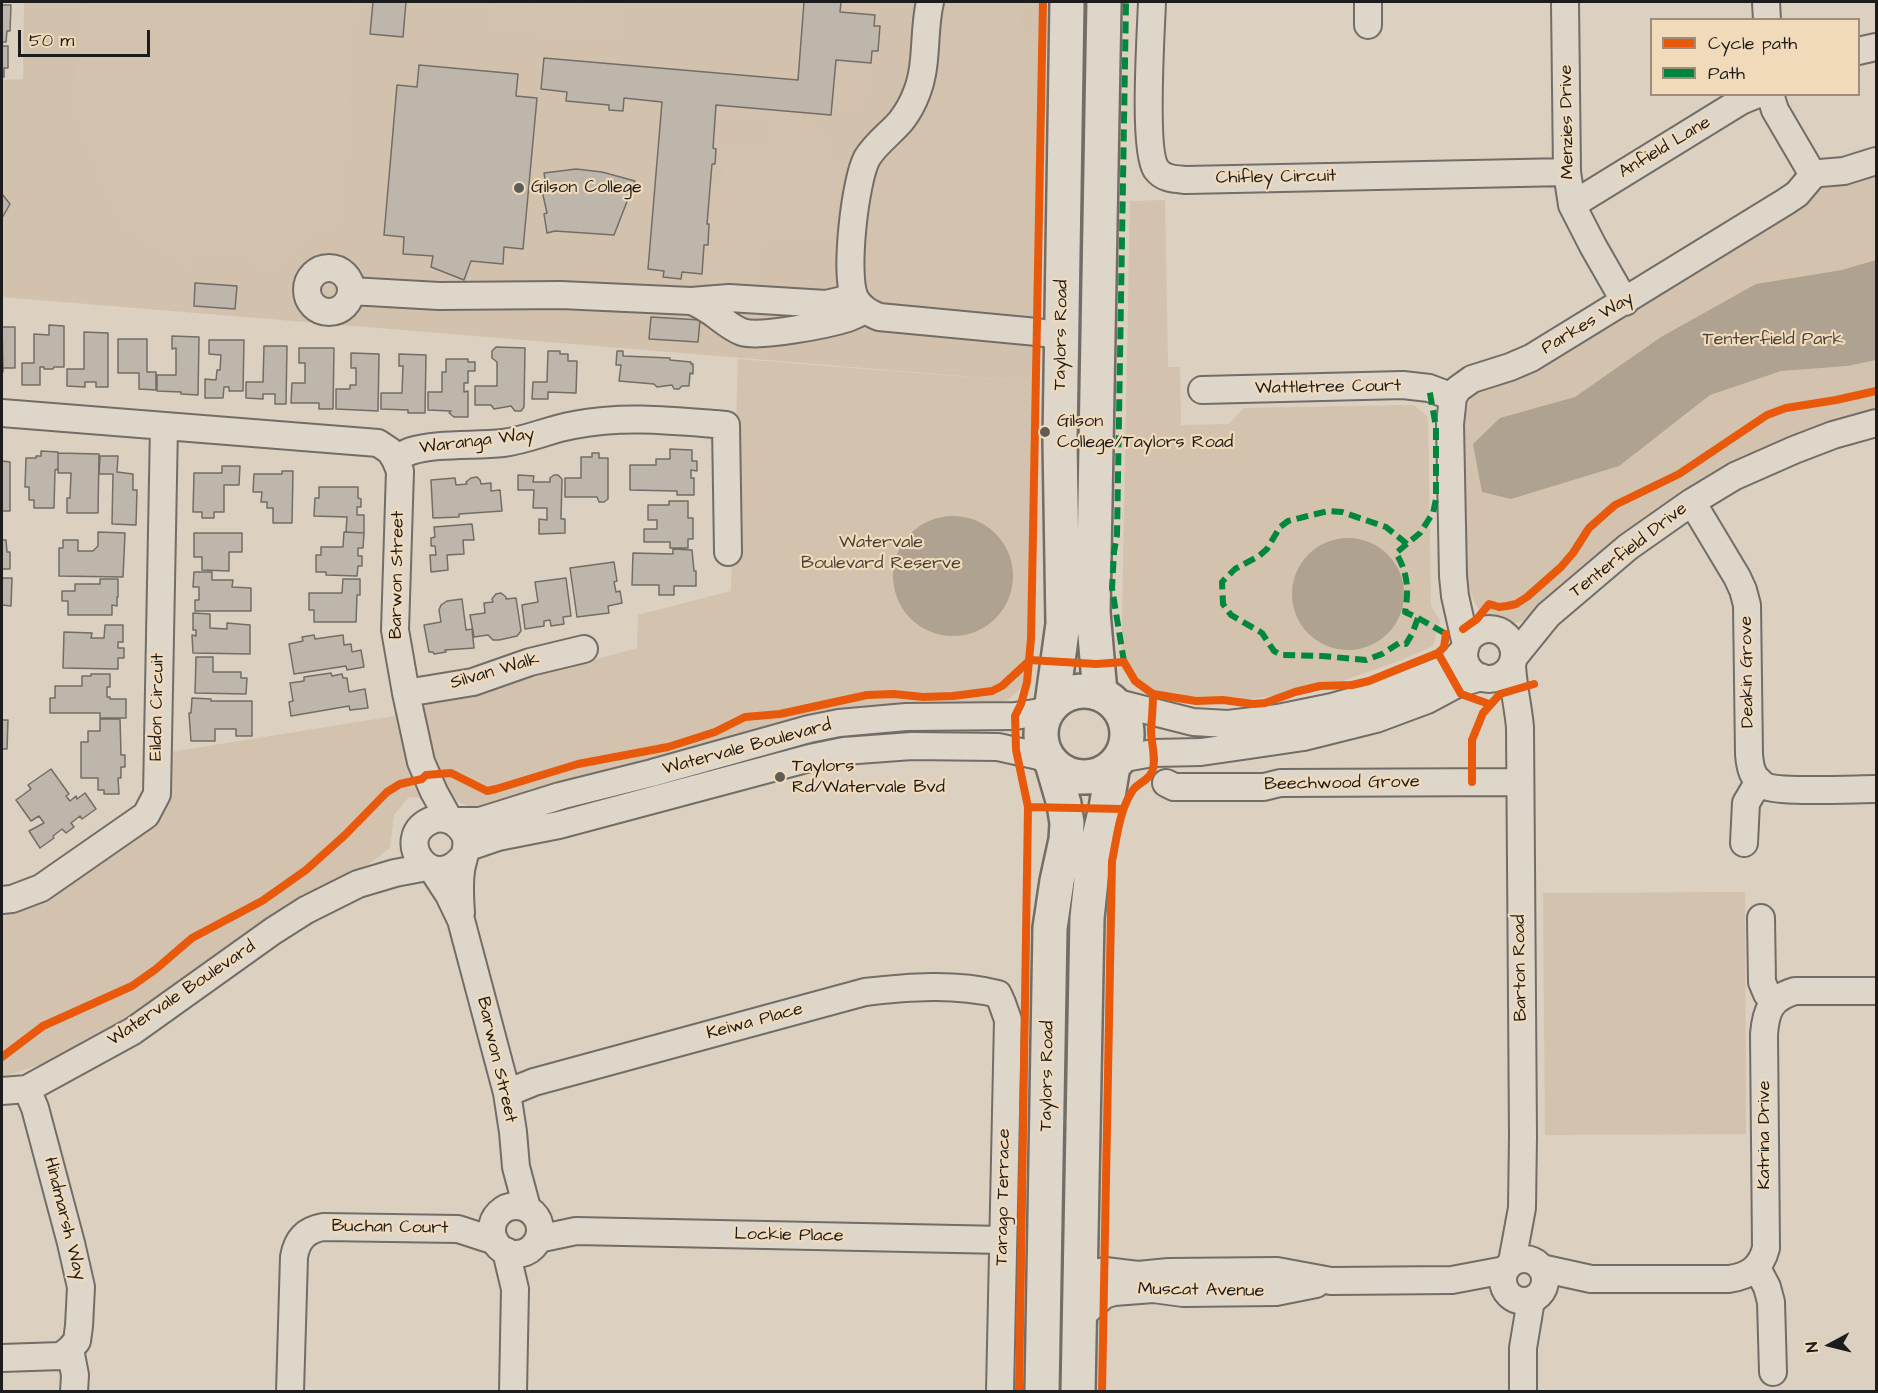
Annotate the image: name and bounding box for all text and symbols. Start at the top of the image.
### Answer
scale bar [21,18,153,56]
legend [1650,18,1860,96]
text: 50 m [29,28,74,53]
text: Cycle path [1708,31,1797,56]
text: Path [1708,61,1745,86]
street label: Menzies Drive [1556,64,1580,180]
street label: Anfield Lane [1615,112,1715,184]
street label: Chifley Circuit [1215,166,1337,190]
place label: Gilson College [531,177,642,199]
marker: Gilson College [512,181,526,195]
street label: Taylors Road [1050,279,1074,391]
street label: Parkes Way [1538,288,1638,360]
park label: Tenterfield Park [1703,329,1843,351]
street label: Wattletree Court [1255,376,1401,400]
place label: Gilson College/Taylors Road [1057,411,1233,454]
street label: Waranga Way [418,424,536,460]
marker: Gilson College/Taylors Road [1038,425,1052,439]
street label: Tenterfield Drive [1566,499,1692,603]
street label: Barwon Street [386,511,410,639]
park label: Watervale Boulevard Reserve [801,532,961,574]
street label: Deakin Grove [1736,616,1760,728]
street label: Silvan Walk [448,649,542,695]
street label: Eildon Circuit [146,653,170,761]
street label: Watervale Boulevard [660,715,834,781]
place label: Taylors Rd/Watervale Bvd [792,756,945,798]
marker: Taylors Rd/Watervale Bvd [773,770,787,784]
street label: Beechwood Grove [1264,772,1420,796]
street label: Barton Road [1509,914,1533,1022]
street label: Watervale Boulevard [104,937,260,1051]
street label: Barwon Street [471,995,521,1125]
street label: Keiwa Place [704,999,806,1045]
street label: Taylors Road [1036,1020,1060,1132]
street label: Katrina Drive [1754,1081,1776,1189]
street label: Tarago Terrace [992,1128,1016,1266]
street label: Hindmarsh Way [38,1155,90,1283]
street label: Buchan Court [331,1216,449,1240]
street label: Lockie Place [734,1224,844,1248]
street label: Muscat Avenue [1138,1279,1264,1303]
north arrow [1800,1315,1860,1375]
text: N [1801,1341,1824,1354]

